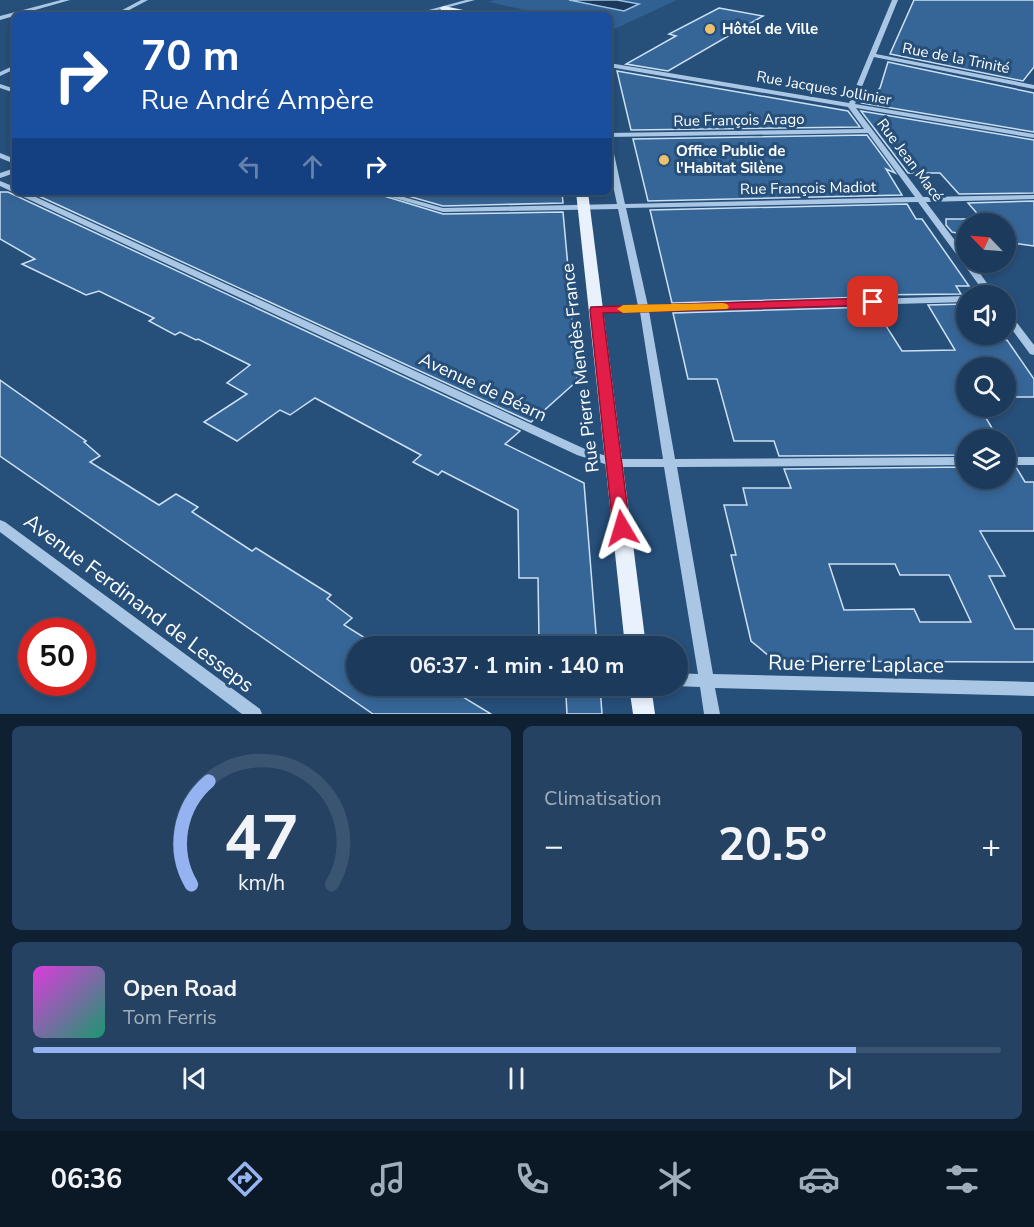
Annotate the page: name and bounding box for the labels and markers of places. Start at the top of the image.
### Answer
place label: Hôtel de Ville [722,19,818,39]
marker: Hôtel de Ville [703,22,717,36]
place label: Office Public de l'Habitat Silène [676,141,785,178]
marker: Office Public de l'Habitat Silène [657,153,671,167]
pin [847,276,898,327]

